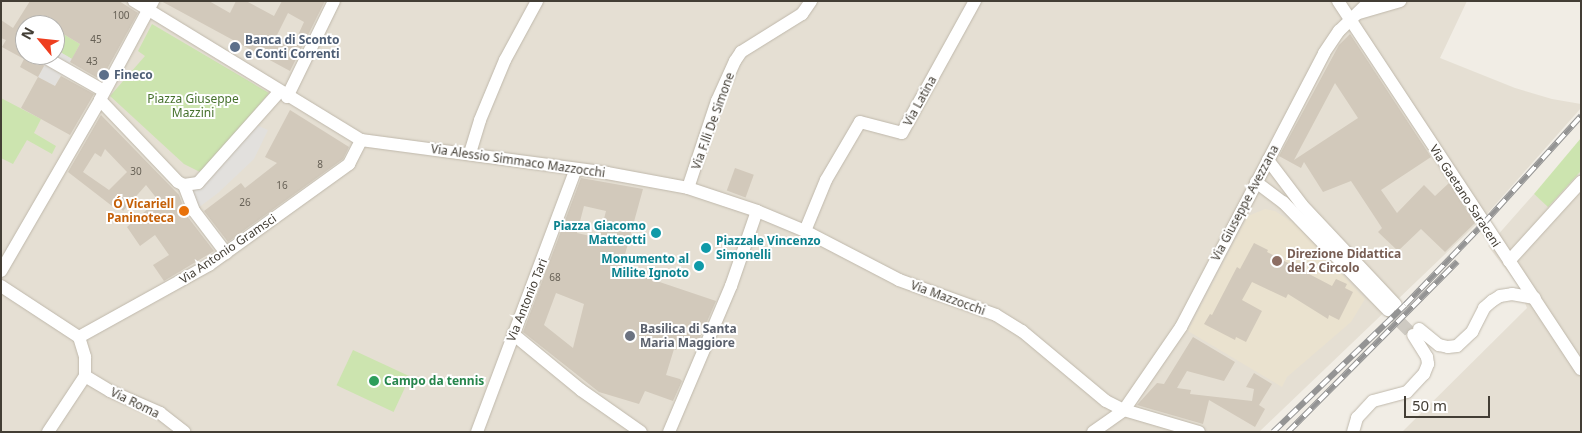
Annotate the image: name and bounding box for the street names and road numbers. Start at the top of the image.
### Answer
street label: Via F.lli De Simone [689,70,737,172]
street label: Via Latina [900,74,940,128]
street label: Via Alessio Simmaco Mazzocchi [430,142,606,180]
street label: Via Gaetano Saraceni [1427,142,1503,250]
street label: Via Giuseppe Avezzana [1208,143,1282,263]
street label: Via Antonio Gramsci [177,211,279,287]
street label: Via Antonio Tari [504,256,550,344]
street label: Via Mazzocchi [909,278,987,318]
street label: Via Roma [108,385,162,421]

